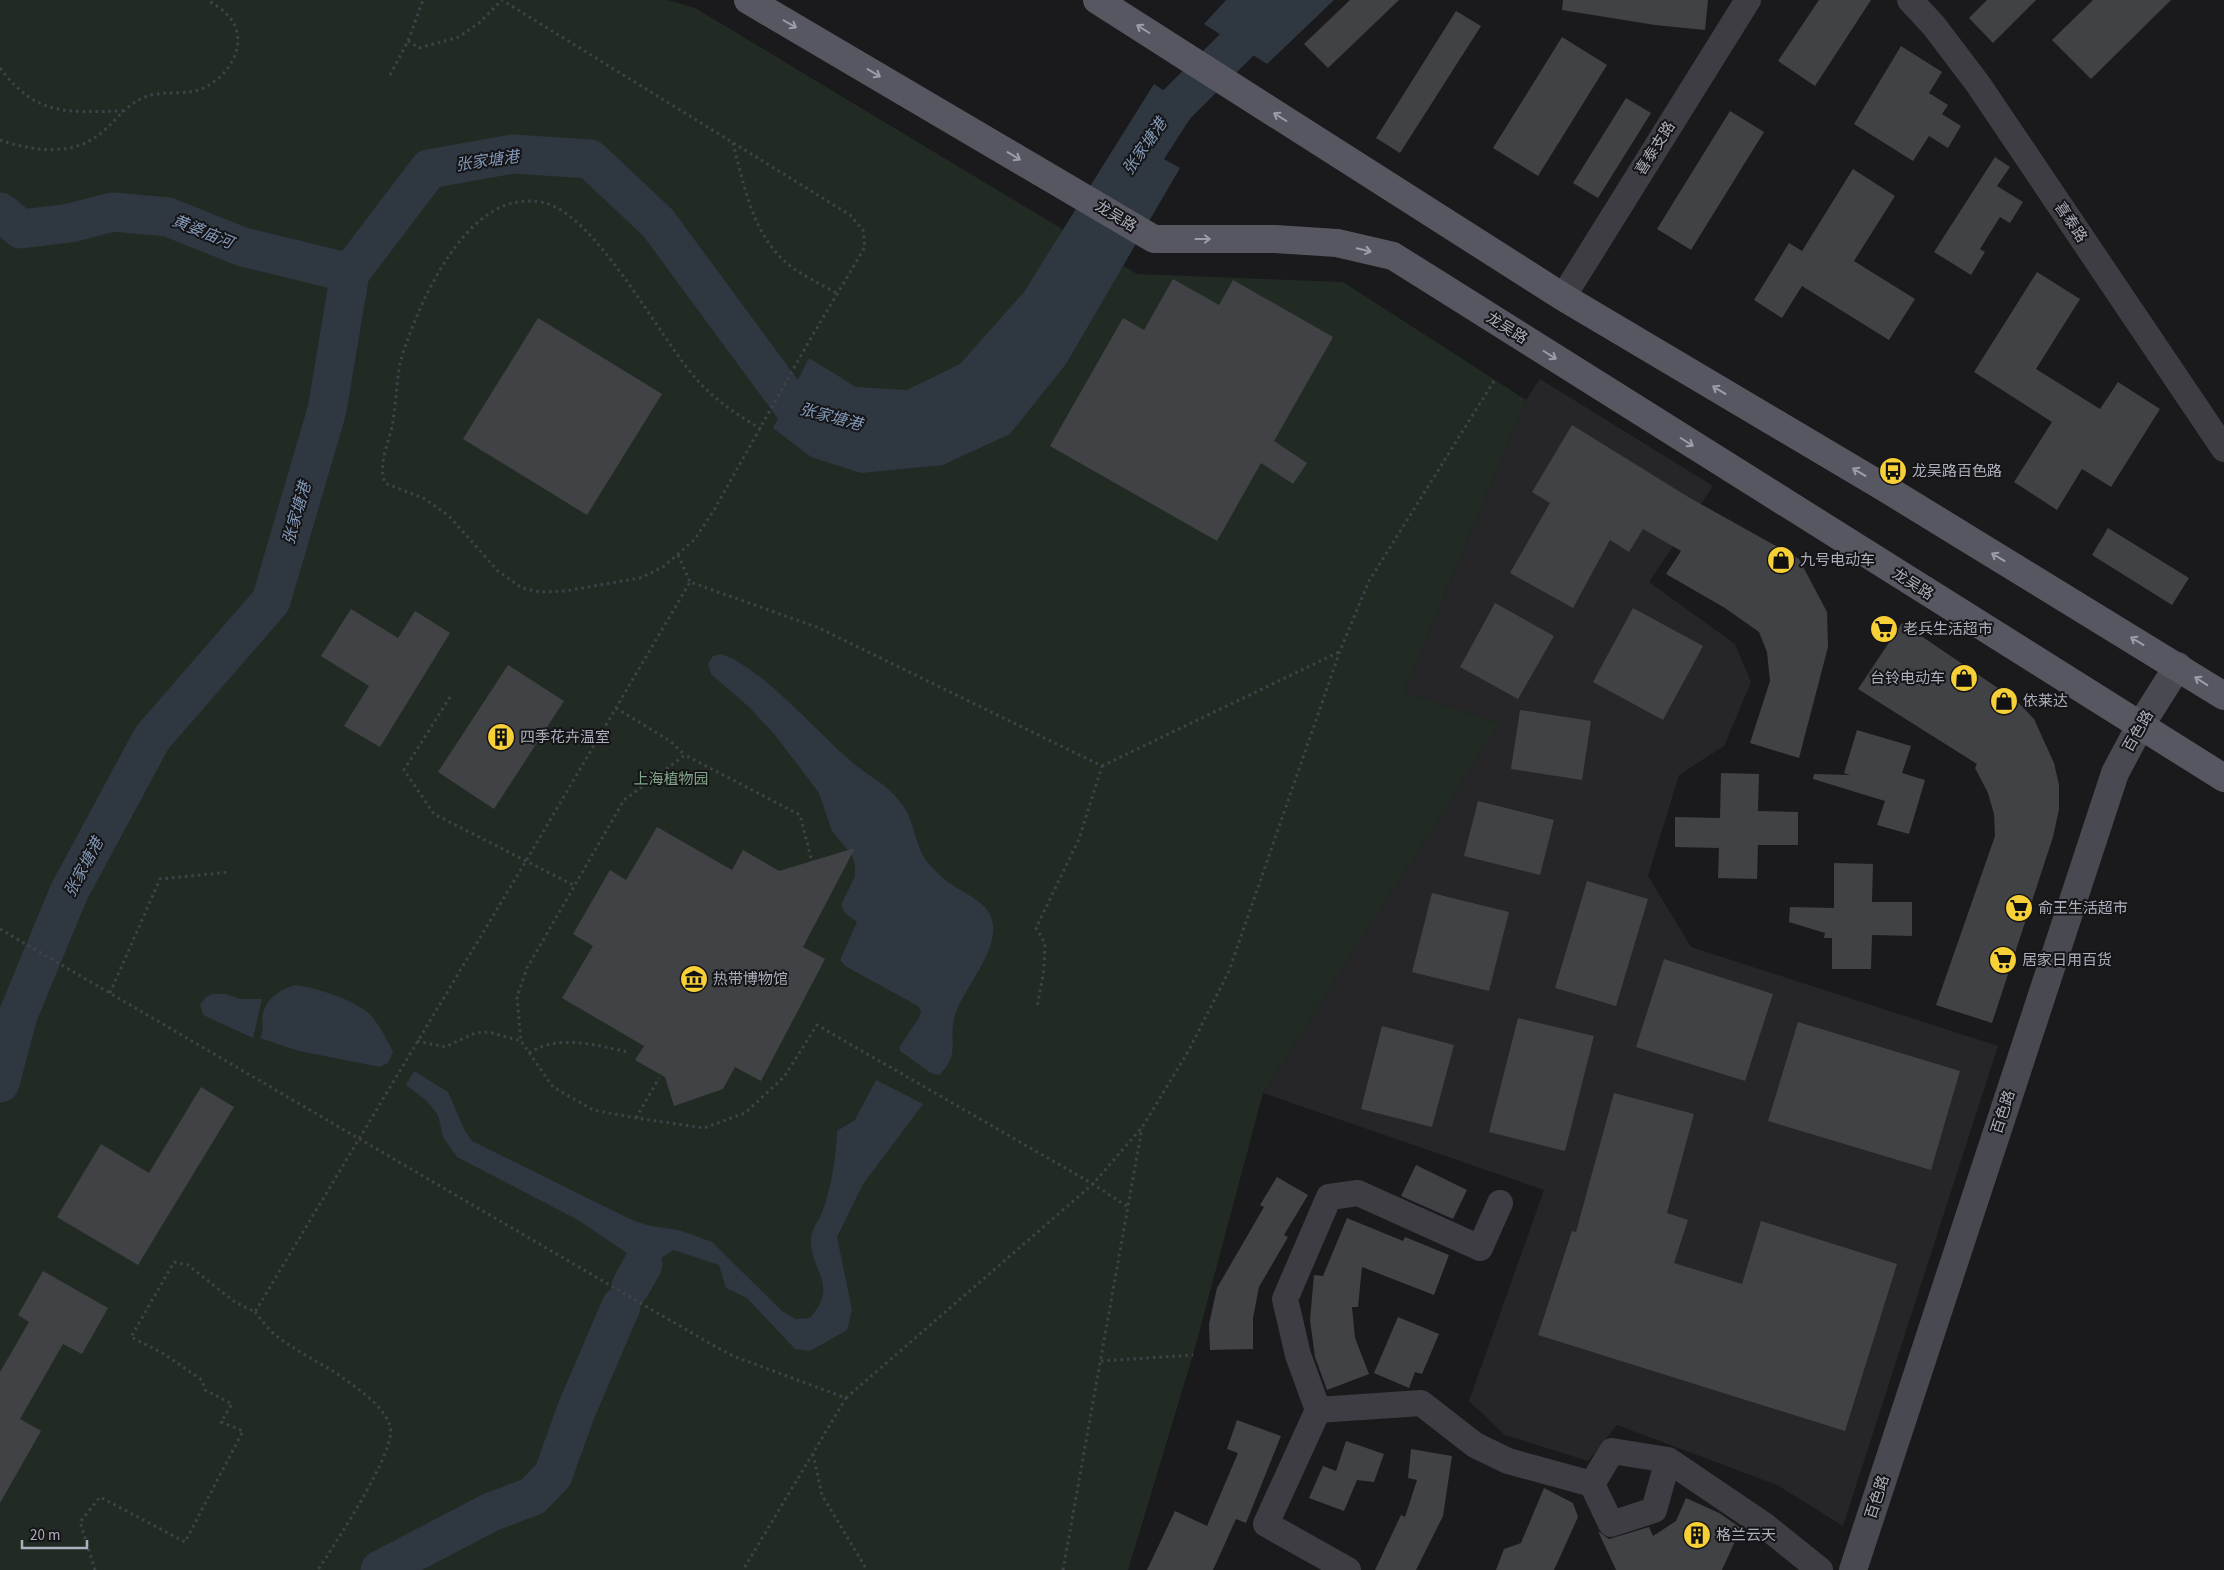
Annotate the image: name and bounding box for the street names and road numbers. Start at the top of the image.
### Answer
street label: 喜泰支路 [1631,117,1680,179]
street label: 龙吴路 [1091,196,1140,237]
street label: 喜泰路 [2049,198,2092,247]
street label: 龙吴路 [1482,308,1531,349]
street label: 龙吴路 [1888,564,1937,605]
street label: 百色路 [2118,707,2159,756]
street label: 百色路 [1987,1088,2020,1137]
street label: 百色路 [1861,1473,1894,1522]

